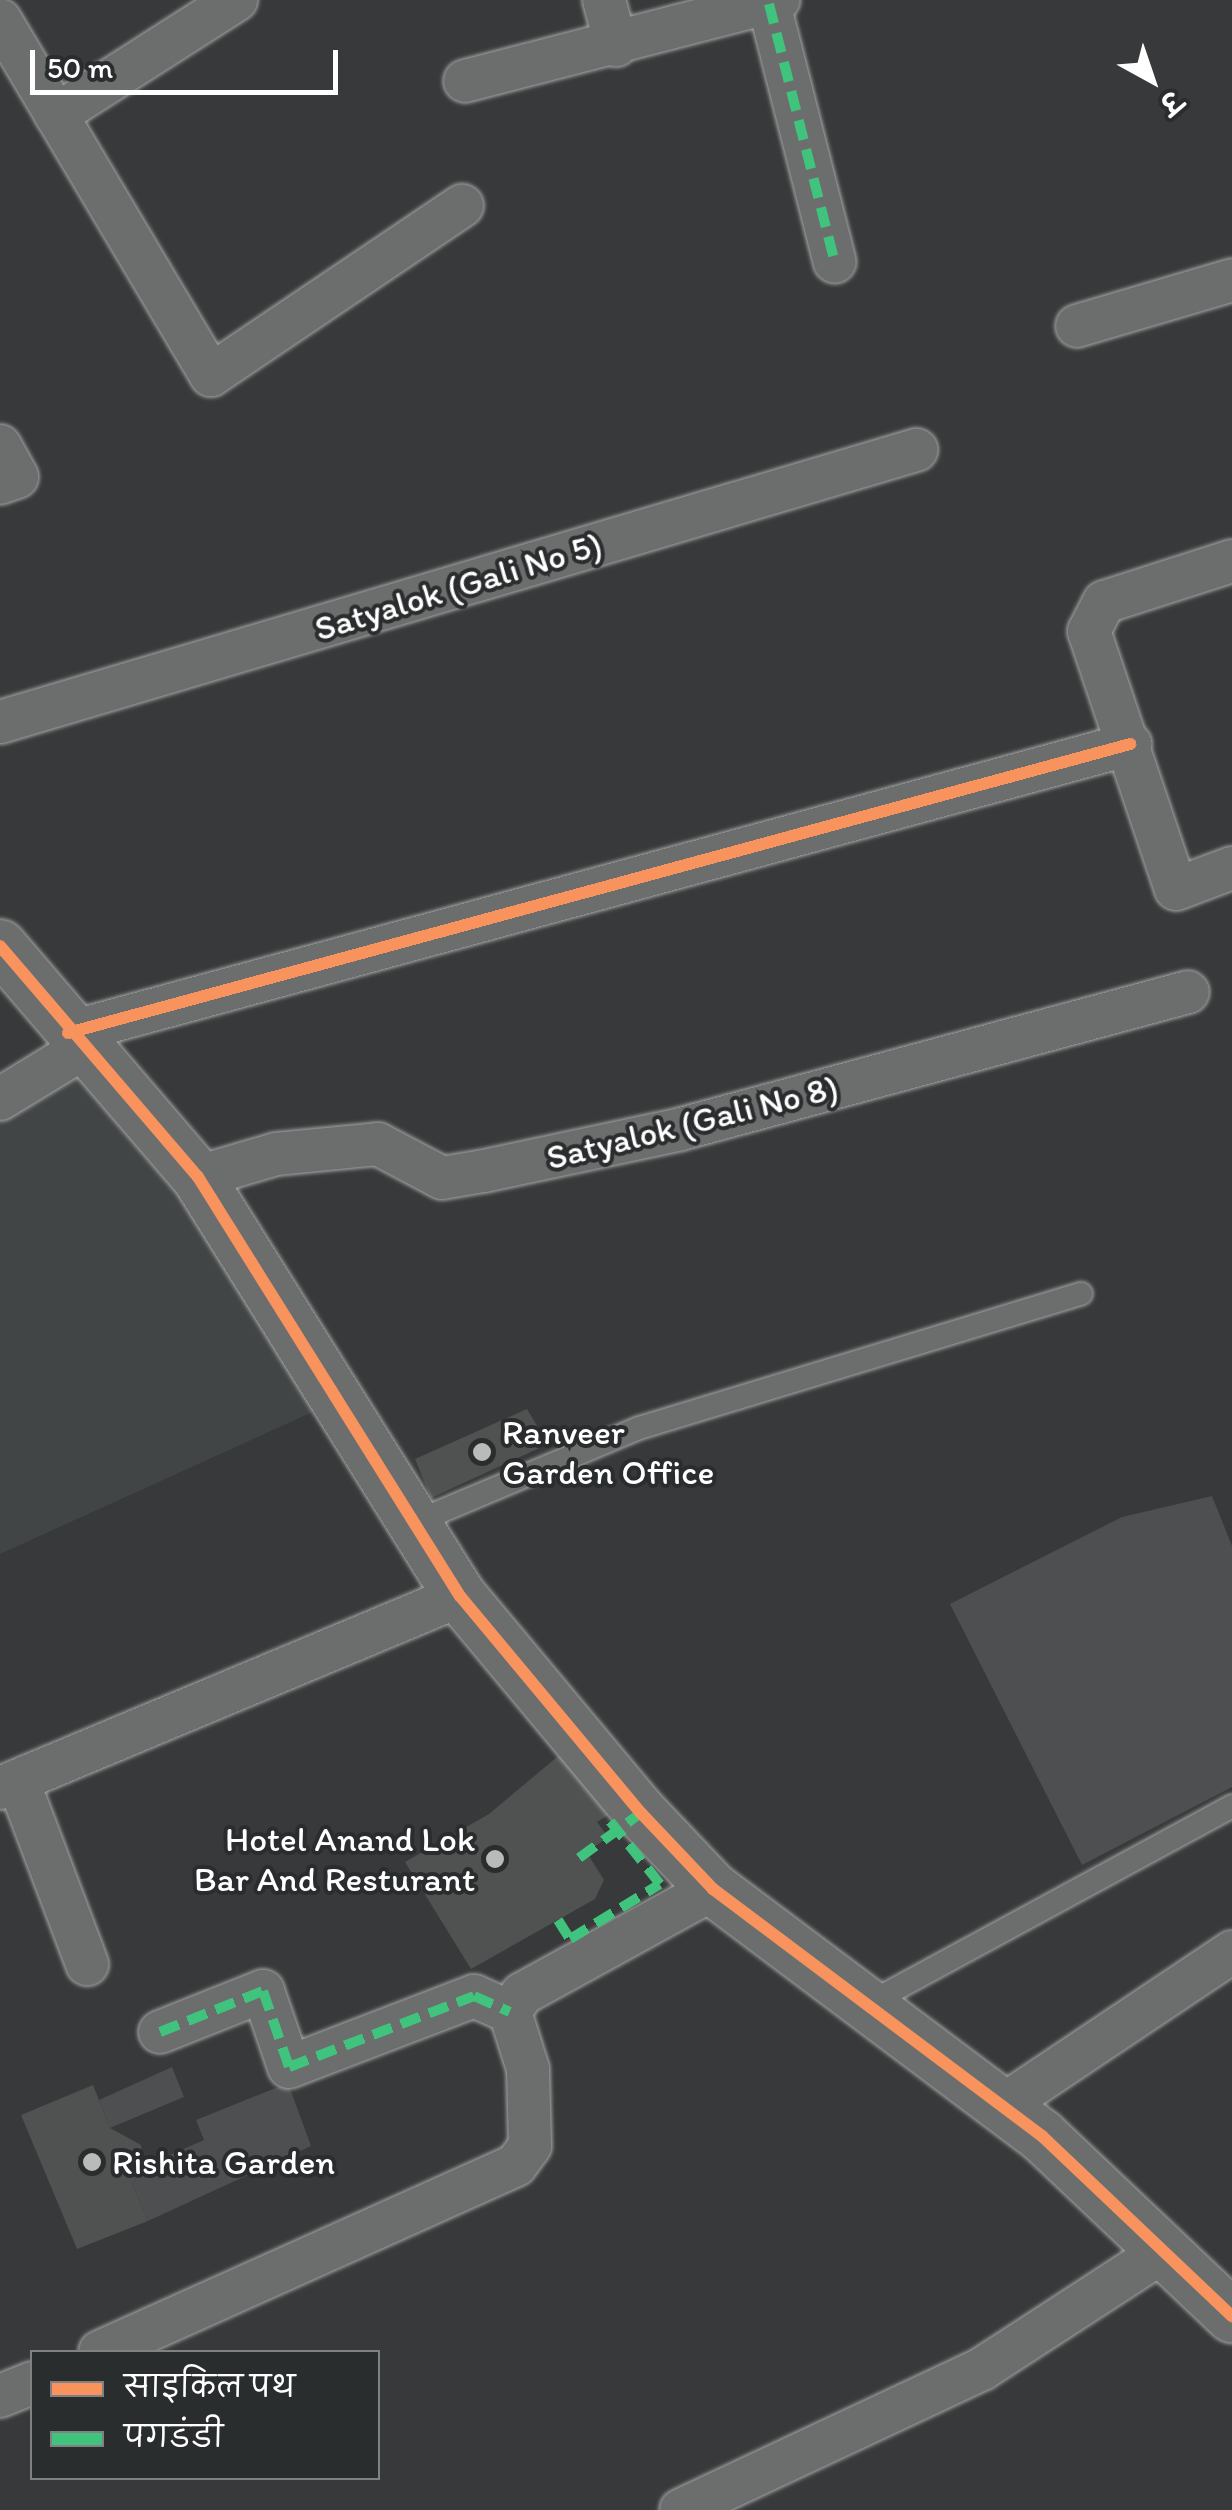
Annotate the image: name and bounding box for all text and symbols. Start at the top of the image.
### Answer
scale bar [35,30,342,92]
north arrow [1102,30,1202,130]
text: 50 m [47,49,113,86]
text: उ [1153,84,1189,122]
street label: Satyalok (Gali No 5) [309,522,607,650]
street label: Satyalok (Gali No 8) [542,1065,842,1179]
place label: Ranveer Garden Office [502,1411,714,1493]
marker: Ranveer Garden Office [471,1441,493,1463]
place label: Hotel Anand Lok Bar And Resturant [193,1818,475,1900]
marker: Hotel Anand Lok Bar And Resturant [484,1848,506,1870]
place label: Rishita Garden [112,2141,335,2183]
marker: Rishita Garden [81,2151,103,2173]
legend [30,2350,380,2480]
text: साइकिल पथ [124,2368,295,2405]
text: पगडंडी [124,2418,223,2455]

